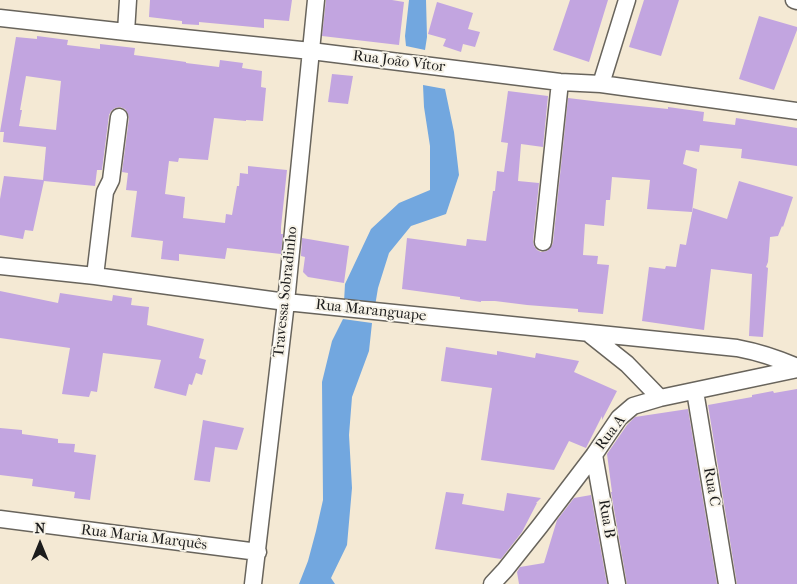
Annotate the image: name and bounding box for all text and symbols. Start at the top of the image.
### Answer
street label: Rua João Vítor [352,47,446,77]
street label: Travessa Sobradinho [270,226,302,358]
street label: Rua Maranguape [315,296,427,326]
street label: Rua A [592,412,630,454]
street label: Rua C [699,466,723,508]
street label: Rua B [594,498,618,540]
north arrow [15,519,65,569]
text: N [35,520,45,537]
street label: Rua Maria Marquês [80,521,208,555]

